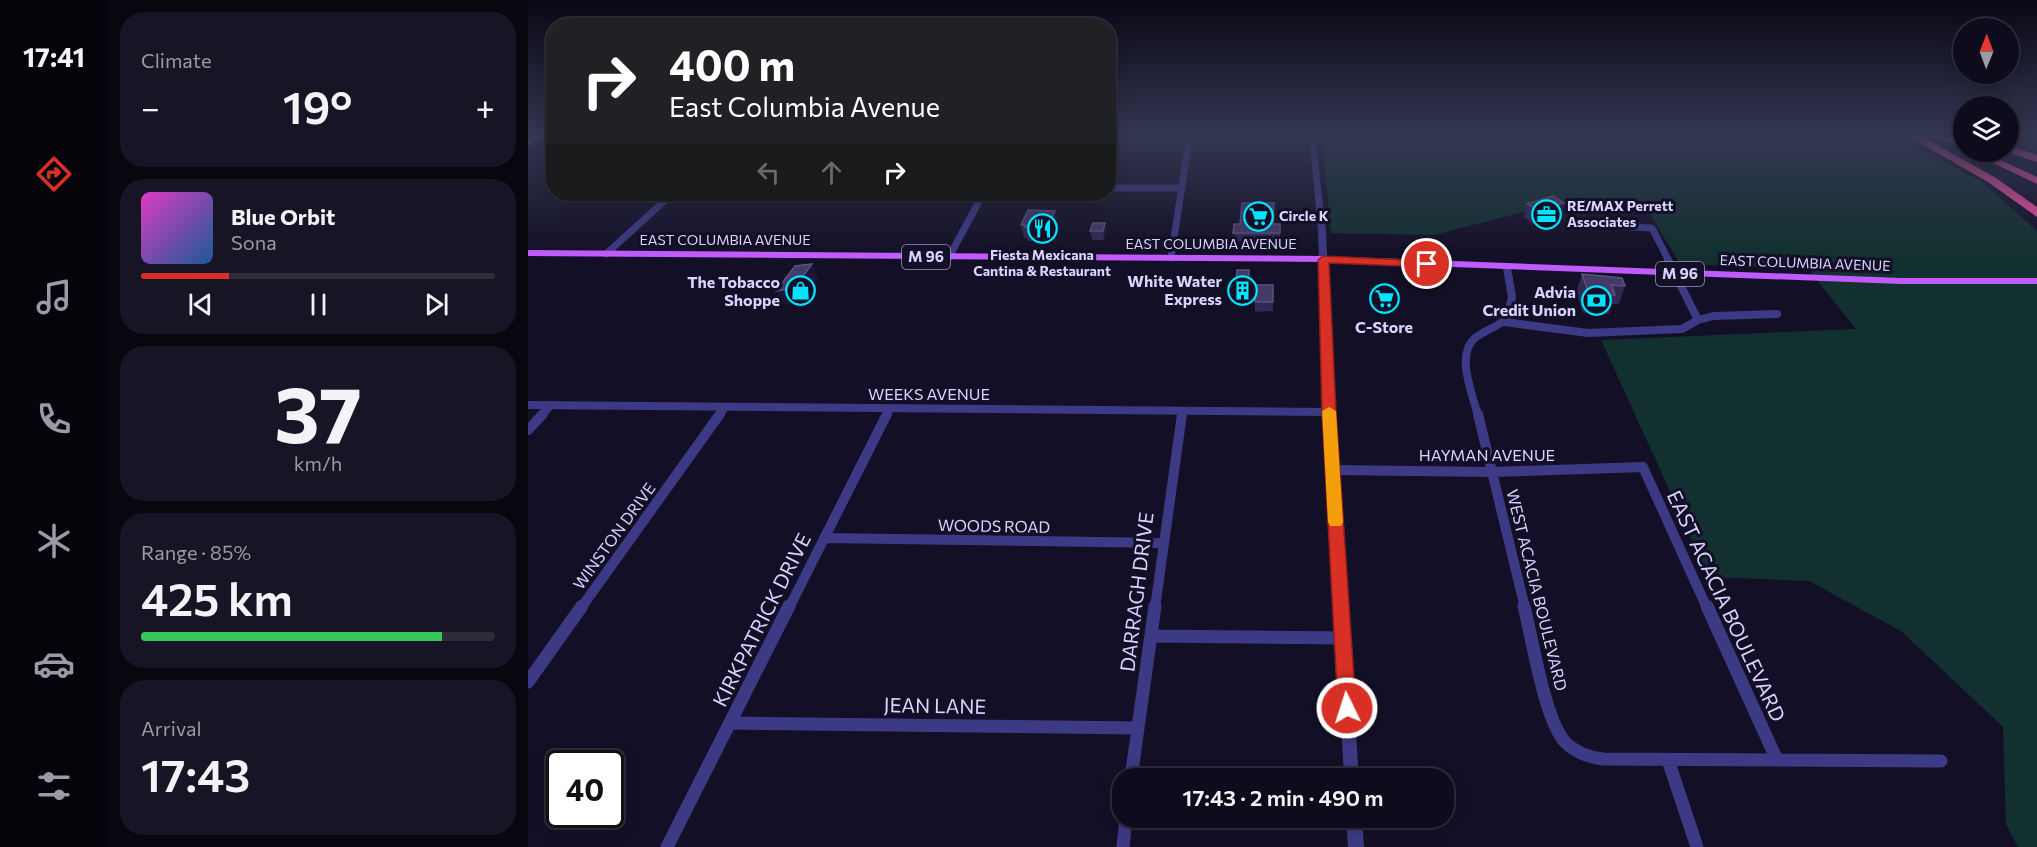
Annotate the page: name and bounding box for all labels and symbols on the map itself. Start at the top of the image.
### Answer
north arrow [1953,18,2019,84]
place label: RE/MAX Perrett Associates [1567,197,1674,230]
office icon: RE/MAX Perrett Associates [1530,198,1562,230]
supermarket icon: Circle K [1242,200,1274,232]
place label: Circle K [1279,207,1329,224]
restaurant icon: Fiesta Mexicana Cantina & Restaurant [1026,212,1058,244]
street label: EAST COLUMBIA AVENUE [640,231,810,248]
street label: EAST COLUMBIA AVENUE [1126,235,1296,252]
pin [1401,238,1452,289]
road number: M 96 [902,245,950,269]
place label: Fiesta Mexicana Cantina & Restaurant [973,246,1111,279]
street label: EAST COLUMBIA AVENUE [1719,251,1891,274]
road number: M 96 [1656,262,1704,286]
place label: White Water Express [1127,271,1222,308]
place label: The Tobacco Shoppe [687,272,780,309]
building icon: White Water Express [1227,274,1259,306]
shop icon: The Tobacco Shoppe [785,275,817,307]
place label: Advia Credit Union [1482,282,1576,319]
supermarket icon: C-Store [1368,283,1400,315]
bank icon: Advia Credit Union [1581,285,1613,317]
place label: C-Store [1355,317,1413,336]
street label: WEEKS AVENUE [868,384,990,403]
street label: HAYMAN AVENUE [1419,445,1555,464]
street label: WINSTON DRIVE [568,479,659,593]
street label: EAST ACACIA BOULEVARD [1663,486,1791,725]
street label: WEST ACACIA BOULEVARD [1503,487,1572,693]
street label: DARRAGH DRIVE [1114,511,1158,673]
street label: WOODS ROAD [938,515,1050,536]
street label: KIRKPATRICK DRIVE [707,529,815,710]
position arrow [1315,676,1379,740]
street label: JEAN LANE [884,692,987,718]
speed limit sign: 40 [546,750,624,828]

